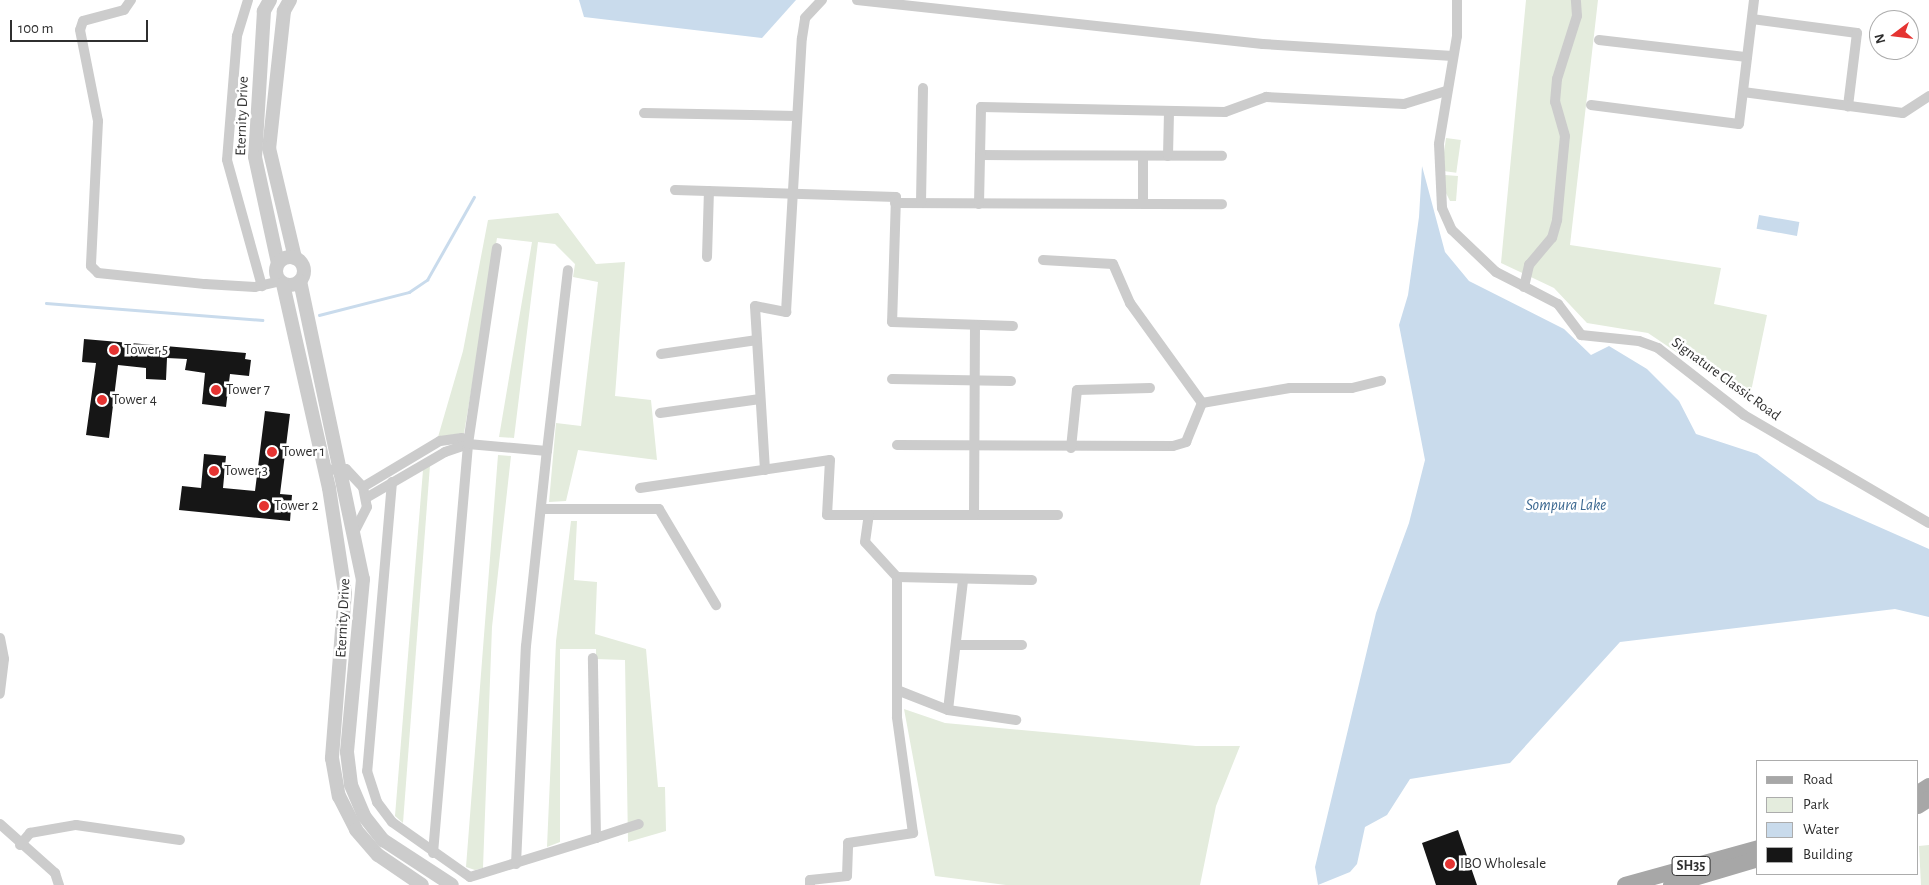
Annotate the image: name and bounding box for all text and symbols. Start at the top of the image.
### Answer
scale bar [12,10,150,42]
north arrow [1869,10,1919,60]
text: 100 m [18,21,53,36]
text: N [1872,32,1889,45]
street label: Eternity Drive [232,76,252,156]
street label: Signature Classic Road [1668,333,1784,425]
place label: Tower 5 [124,341,168,359]
marker: Tower 5 [108,344,120,356]
place label: Tower 7 [226,381,270,399]
marker: Tower 7 [210,384,222,396]
place label: Tower 4 [112,391,157,409]
marker: Tower 4 [96,394,108,406]
place label: Tower 1 [282,443,325,461]
marker: Tower 1 [266,446,278,458]
place label: Tower 3 [224,462,268,480]
marker: Tower 3 [208,465,220,477]
water label: Sompura Lake [1526,495,1606,515]
place label: Tower 2 [274,497,318,515]
marker: Tower 2 [258,500,270,512]
street label: Eternity Drive [332,578,354,658]
legend [1756,760,1919,875]
text: Road [1803,772,1833,787]
text: Park [1803,797,1829,812]
text: Water [1803,822,1839,837]
text: Building [1803,847,1853,862]
road number: SH35 [1671,854,1711,878]
place label: IBO Wholesale [1460,855,1546,873]
marker: IBO Wholesale [1444,858,1456,870]

